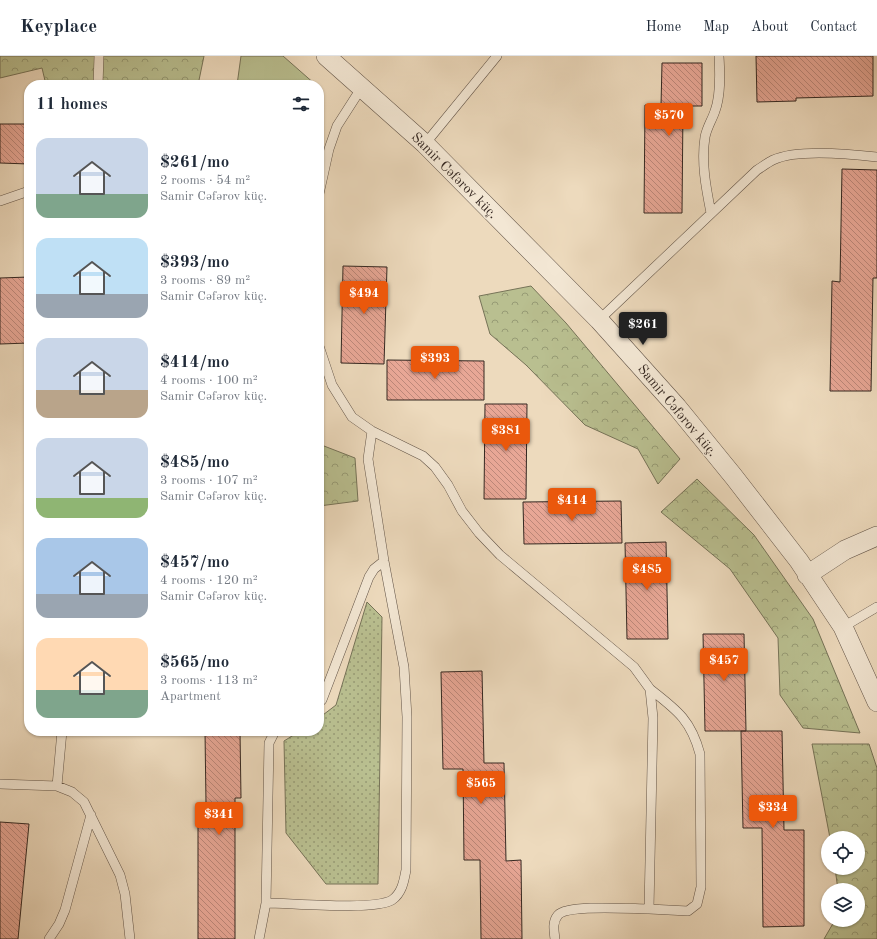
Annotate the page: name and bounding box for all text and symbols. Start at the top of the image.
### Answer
text: Keyplace [20,18,97,37]
text: Home [646,20,681,34]
text: Map [703,20,729,34]
text: About [751,20,788,34]
text: Contact [810,20,857,34]
icon: filters [290,93,312,115]
text: 11 homes [36,96,108,113]
pin: $570 [645,103,693,137]
text: $570 [654,109,684,122]
street label: Samir Cəfərov küç. [409,130,500,221]
icon: home [68,154,116,202]
text: $261/mo [160,154,229,171]
text: 2 rooms · 54 m² [160,174,250,187]
text: Samir Cəfərov küç. [160,190,267,203]
icon: home [68,254,116,302]
text: $393/mo [160,254,229,271]
text: 3 rooms · 89 m² [160,274,250,287]
pin: $494 [340,281,388,315]
text: $494 [349,287,379,300]
text: Samir Cəfərov küç. [160,290,267,303]
pin: $261 [619,312,667,346]
text: $261 [628,318,658,331]
pin: $393 [411,346,459,380]
text: $393 [420,352,450,365]
icon: home [68,354,116,402]
text: $414/mo [160,354,229,371]
street label: Samir Cəfərov küç. [635,362,720,459]
text: 4 rooms · 100 m² [160,374,258,387]
text: Samir Cəfərov küç. [160,390,267,403]
pin: $381 [482,418,530,452]
text: $381 [491,424,521,437]
icon: home [68,454,116,502]
text: $485/mo [160,454,229,471]
text: 3 rooms · 107 m² [160,474,258,487]
pin: $414 [548,488,596,522]
text: Samir Cəfərov küç. [160,490,267,503]
text: $414 [557,494,587,507]
icon: home [68,554,116,602]
text: $457/mo [160,554,229,571]
pin: $485 [623,557,671,591]
text: $485 [632,563,662,576]
text: 4 rooms · 120 m² [160,574,258,587]
text: Samir Cəfərov küç. [160,590,267,603]
pin: $457 [700,648,748,682]
icon: home [68,654,116,702]
text: $565/mo [160,654,229,671]
text: $457 [709,654,739,667]
text: 3 rooms · 113 m² [160,674,258,687]
text: Apartment [160,690,221,703]
pin: $565 [457,771,505,805]
text: $565 [466,777,496,790]
pin: $334 [749,795,797,829]
text: $334 [758,801,788,814]
pin: $341 [195,802,243,836]
text: $341 [204,808,234,821]
map controls [821,831,865,927]
button: locate [821,831,865,875]
button: layers [821,883,865,927]

